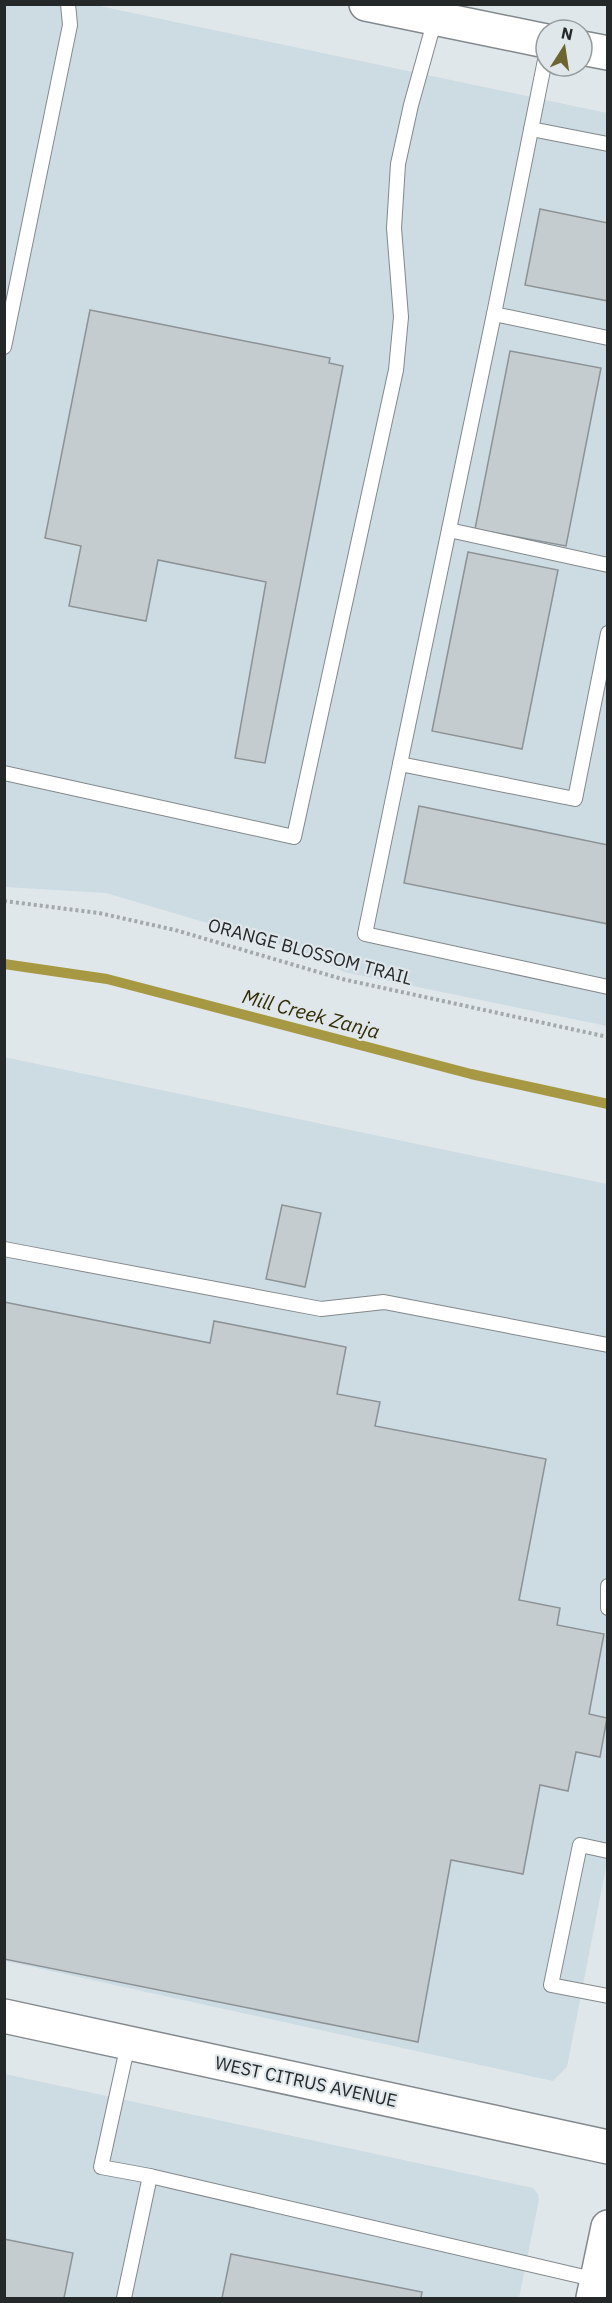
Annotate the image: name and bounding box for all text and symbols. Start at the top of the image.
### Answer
north arrow [534,18,594,78]
text: N [559,22,575,44]
street label: ORANGE BLOSSOM TRAIL [205,913,415,990]
water label: Mill Creek Zanja [239,982,383,1045]
street label: WEST CITRUS AVENUE [213,2051,399,2112]

